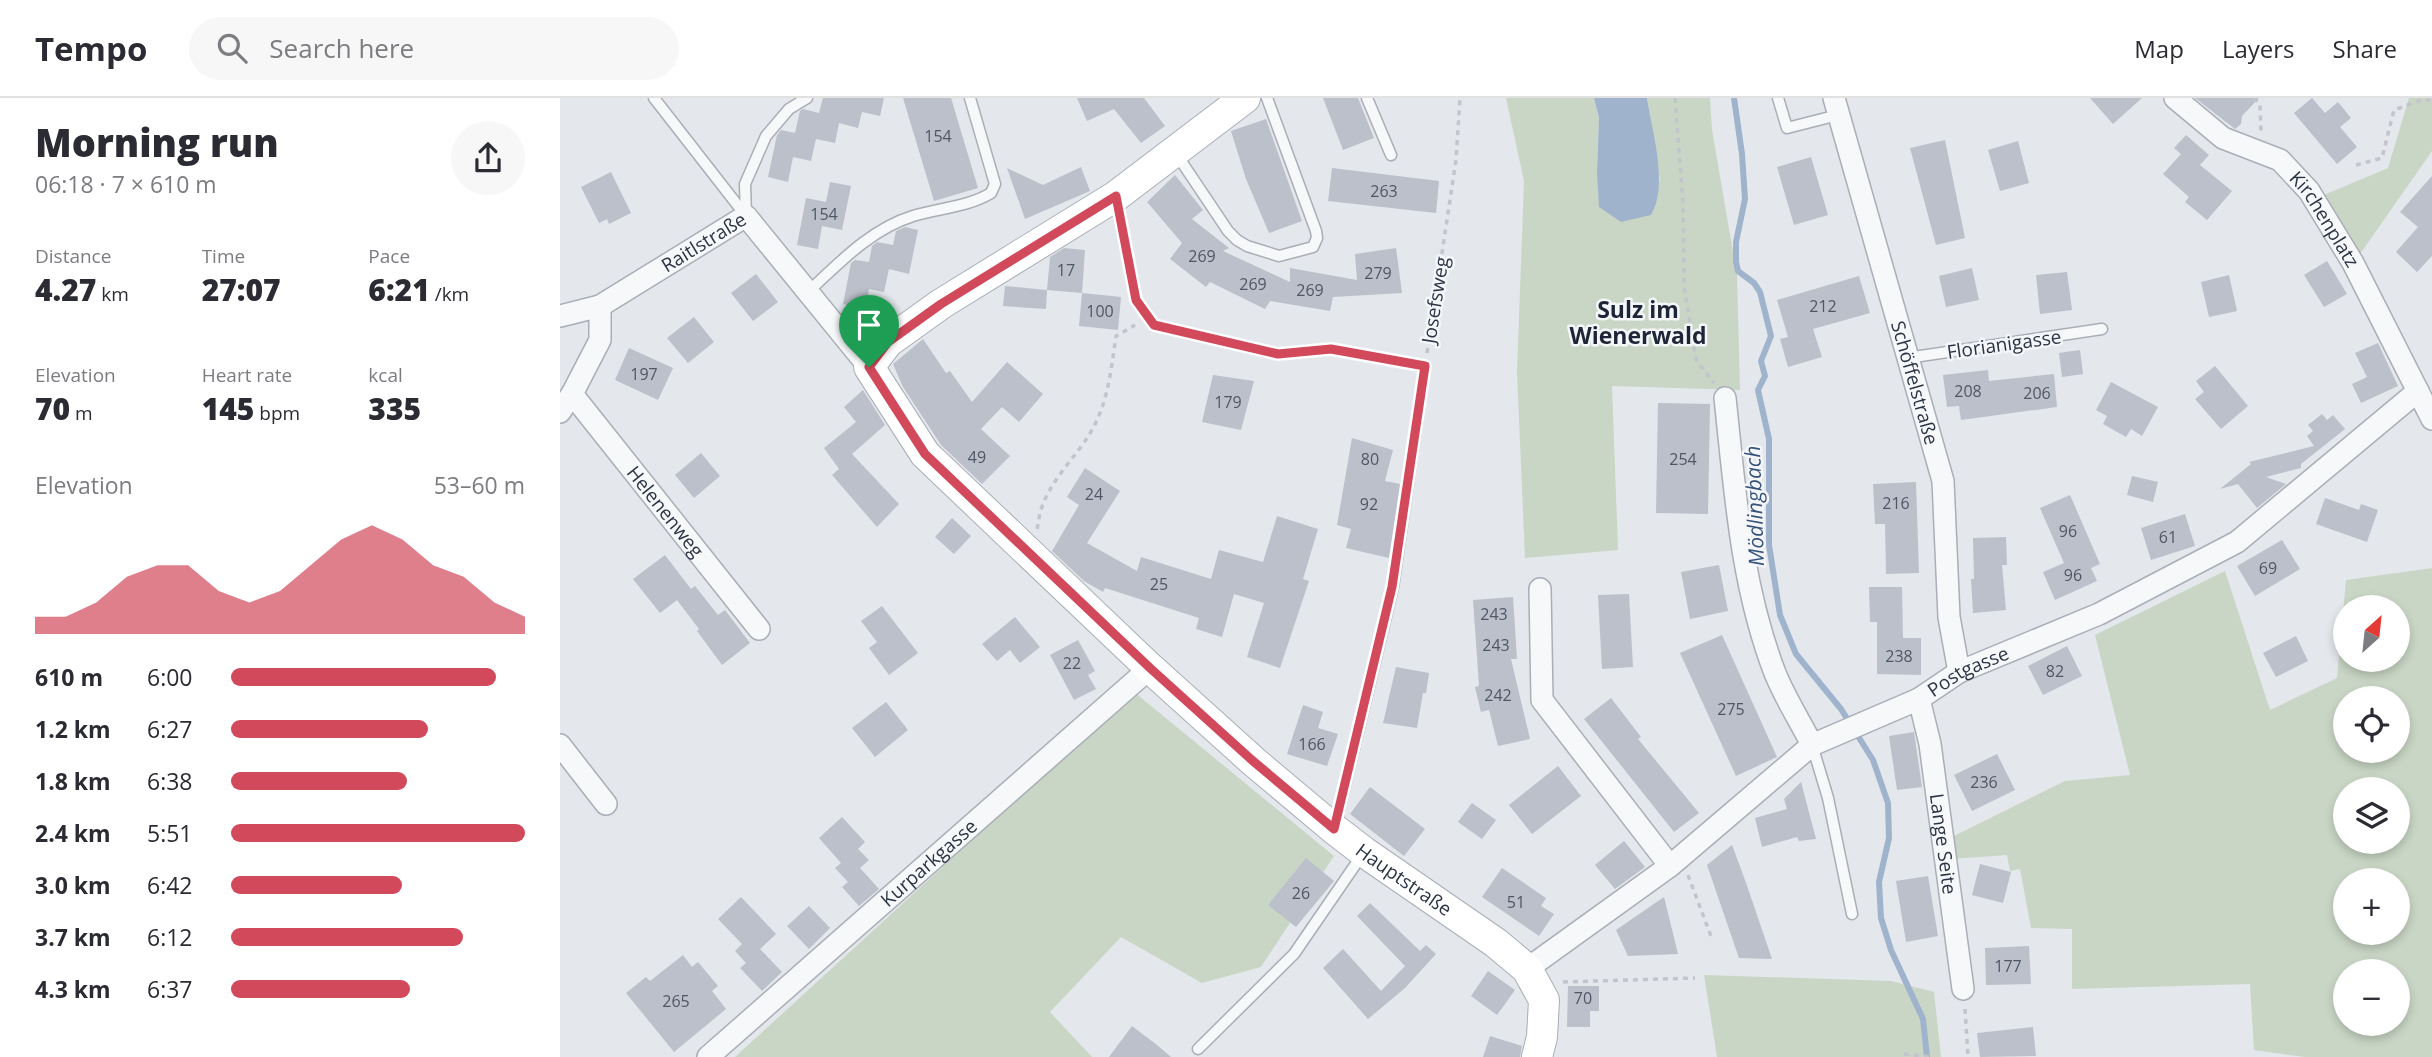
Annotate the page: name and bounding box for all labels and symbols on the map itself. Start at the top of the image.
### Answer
house number: 154 [924,125,952,147]
street label: Kirchenplatz [2284,165,2365,272]
house number: 263 [1370,180,1398,202]
house number: 154 [810,203,838,225]
street label: Raitlstraße [656,206,751,278]
house number: 269 [1188,245,1216,267]
street label: Josefsweg [1415,255,1455,347]
house number: 17 [1057,259,1075,281]
house number: 279 [1364,262,1392,284]
house number: 269 [1239,273,1267,295]
house number: 269 [1296,279,1324,301]
district label: Sulz im Wienerwald [1569,293,1707,351]
pin [839,295,899,367]
house number: 212 [1809,295,1837,317]
house number: 100 [1086,300,1114,322]
street label: Schöffelstraße [1885,318,1945,448]
street label: Florianigasse [1945,323,2063,365]
house number: 197 [630,363,658,385]
house number: 208 [1954,380,1982,402]
house number: 206 [2023,382,2051,404]
house number: 179 [1214,391,1242,413]
water label: Mödlingbach [1738,445,1770,567]
house number: 49 [968,446,986,468]
house number: 80 [1361,448,1379,470]
house number: 254 [1669,448,1697,470]
street label: Helenenweg [621,460,710,562]
house number: 24 [1085,483,1103,505]
house number: 216 [1882,492,1910,514]
house number: 92 [1360,493,1378,515]
house number: 96 [2059,520,2077,542]
house number: 61 [2159,526,2177,548]
house number: 69 [2259,557,2277,579]
house number: 96 [2064,564,2082,586]
house number: 25 [1150,573,1168,595]
north arrow [2333,595,2410,672]
house number: 243 [1480,603,1508,625]
house number: 243 [1482,634,1510,656]
street label: Postgasse [1922,640,2013,703]
house number: 238 [1885,645,1913,667]
house number: 22 [1063,652,1081,674]
house number: 82 [2046,660,2064,682]
house number: 242 [1484,684,1512,706]
house number: 275 [1717,698,1745,720]
house number: 166 [1298,733,1326,755]
house number: 236 [1970,771,1998,793]
street label: Lange Seite [1924,792,1963,896]
street label: Kurparkgasse [875,813,983,912]
street label: Hauptstraße [1350,837,1457,922]
house number: 26 [1292,882,1310,904]
house number: 51 [1507,891,1525,913]
house number: 177 [1994,955,2022,977]
house number: 70 [1574,987,1592,1009]
house number: 265 [662,990,690,1012]

